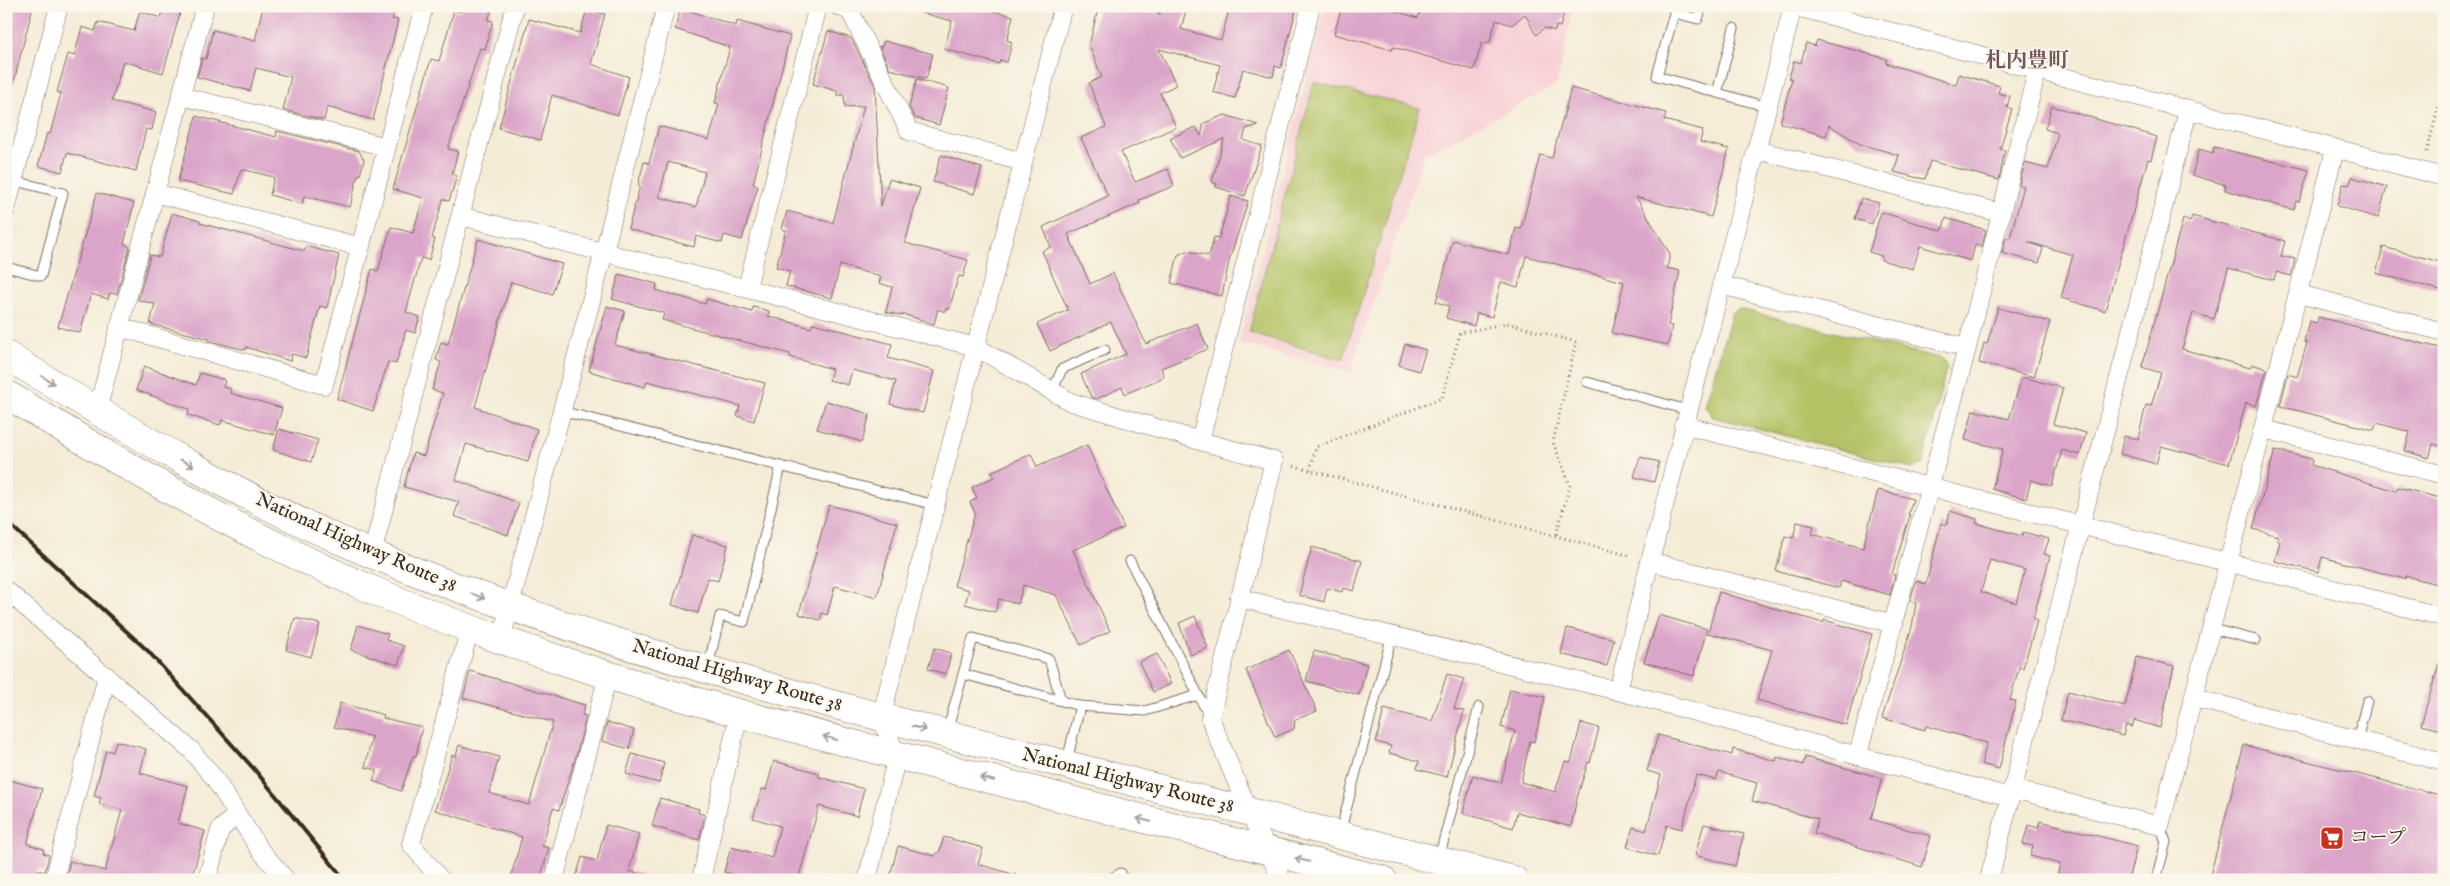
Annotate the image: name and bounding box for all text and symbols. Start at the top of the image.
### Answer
district label: 札内豊町 [1985,48,2069,75]
one-way arrow [40,376,54,386]
one-way arrow [180,458,195,468]
street label: National Highway Route 38 [252,488,460,598]
one-way arrow [470,591,485,601]
street label: National Highway Route 38 [629,635,845,717]
one-way arrow [910,723,926,733]
one-way arrow [822,733,838,742]
street label: National Highway Route 38 [1020,743,1236,819]
one-way arrow [979,774,995,783]
one-way arrow [1137,814,1153,824]
supermarket icon: コープ [2319,825,2345,851]
place label: コープ [2350,826,2406,850]
one-way arrow [1294,854,1310,864]

